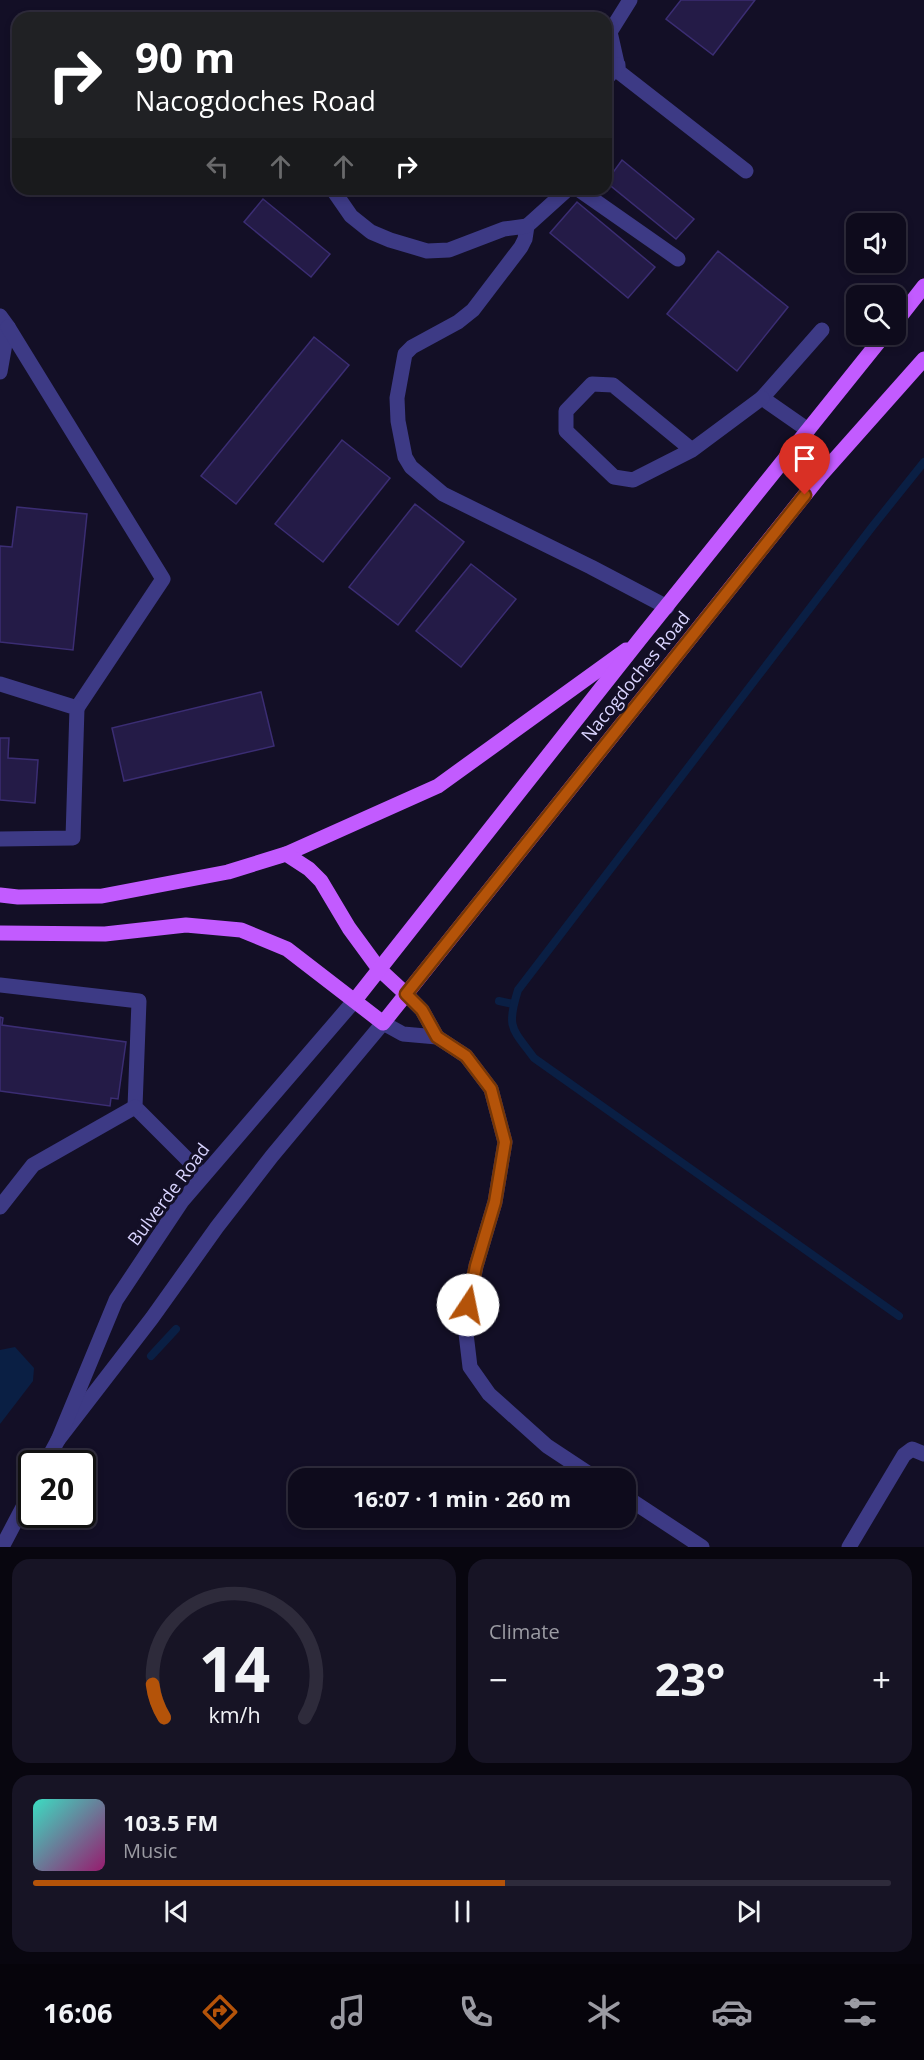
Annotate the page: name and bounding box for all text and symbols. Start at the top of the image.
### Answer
text: 90 m [135,28,235,85]
icon: right [36,36,114,114]
text: Nacogdoches Road [135,82,376,119]
icon: left [201,150,234,183]
icon: ahead [264,150,297,183]
icon: ahead [327,150,360,183]
icon: right [390,150,423,183]
map controls [846,213,906,345]
button: sound [846,213,906,273]
button: search [846,285,906,345]
pin [779,433,830,495]
icon: arrive [788,442,821,475]
street label: Nacogdoches Road [575,606,695,746]
street label: Bulverde Road [122,1138,214,1250]
position arrow [436,1273,500,1337]
speed limit sign: 20 [18,1450,96,1528]
text: 16:07 · 1 min · 260 m [353,1483,571,1513]
text: Climate [489,1618,560,1645]
text: 14 [198,1625,270,1710]
text: 23° [655,1648,725,1709]
text: − [489,1657,508,1702]
text: + [872,1657,891,1702]
text: km/h [208,1700,260,1729]
text: 103.5 FM [123,1807,218,1837]
text: Music [123,1837,177,1864]
icon: previous [160,1895,193,1928]
icon: pause [446,1895,479,1928]
icon: next [732,1895,765,1928]
icon: directions [199,1991,241,2033]
icon: music [327,1991,369,2033]
icon: phone [455,1991,497,2033]
icon: climate [583,1991,625,2033]
icon: car [711,1991,753,2033]
icon: filters [839,1991,881,2033]
text: 16:06 [43,1994,112,2031]

